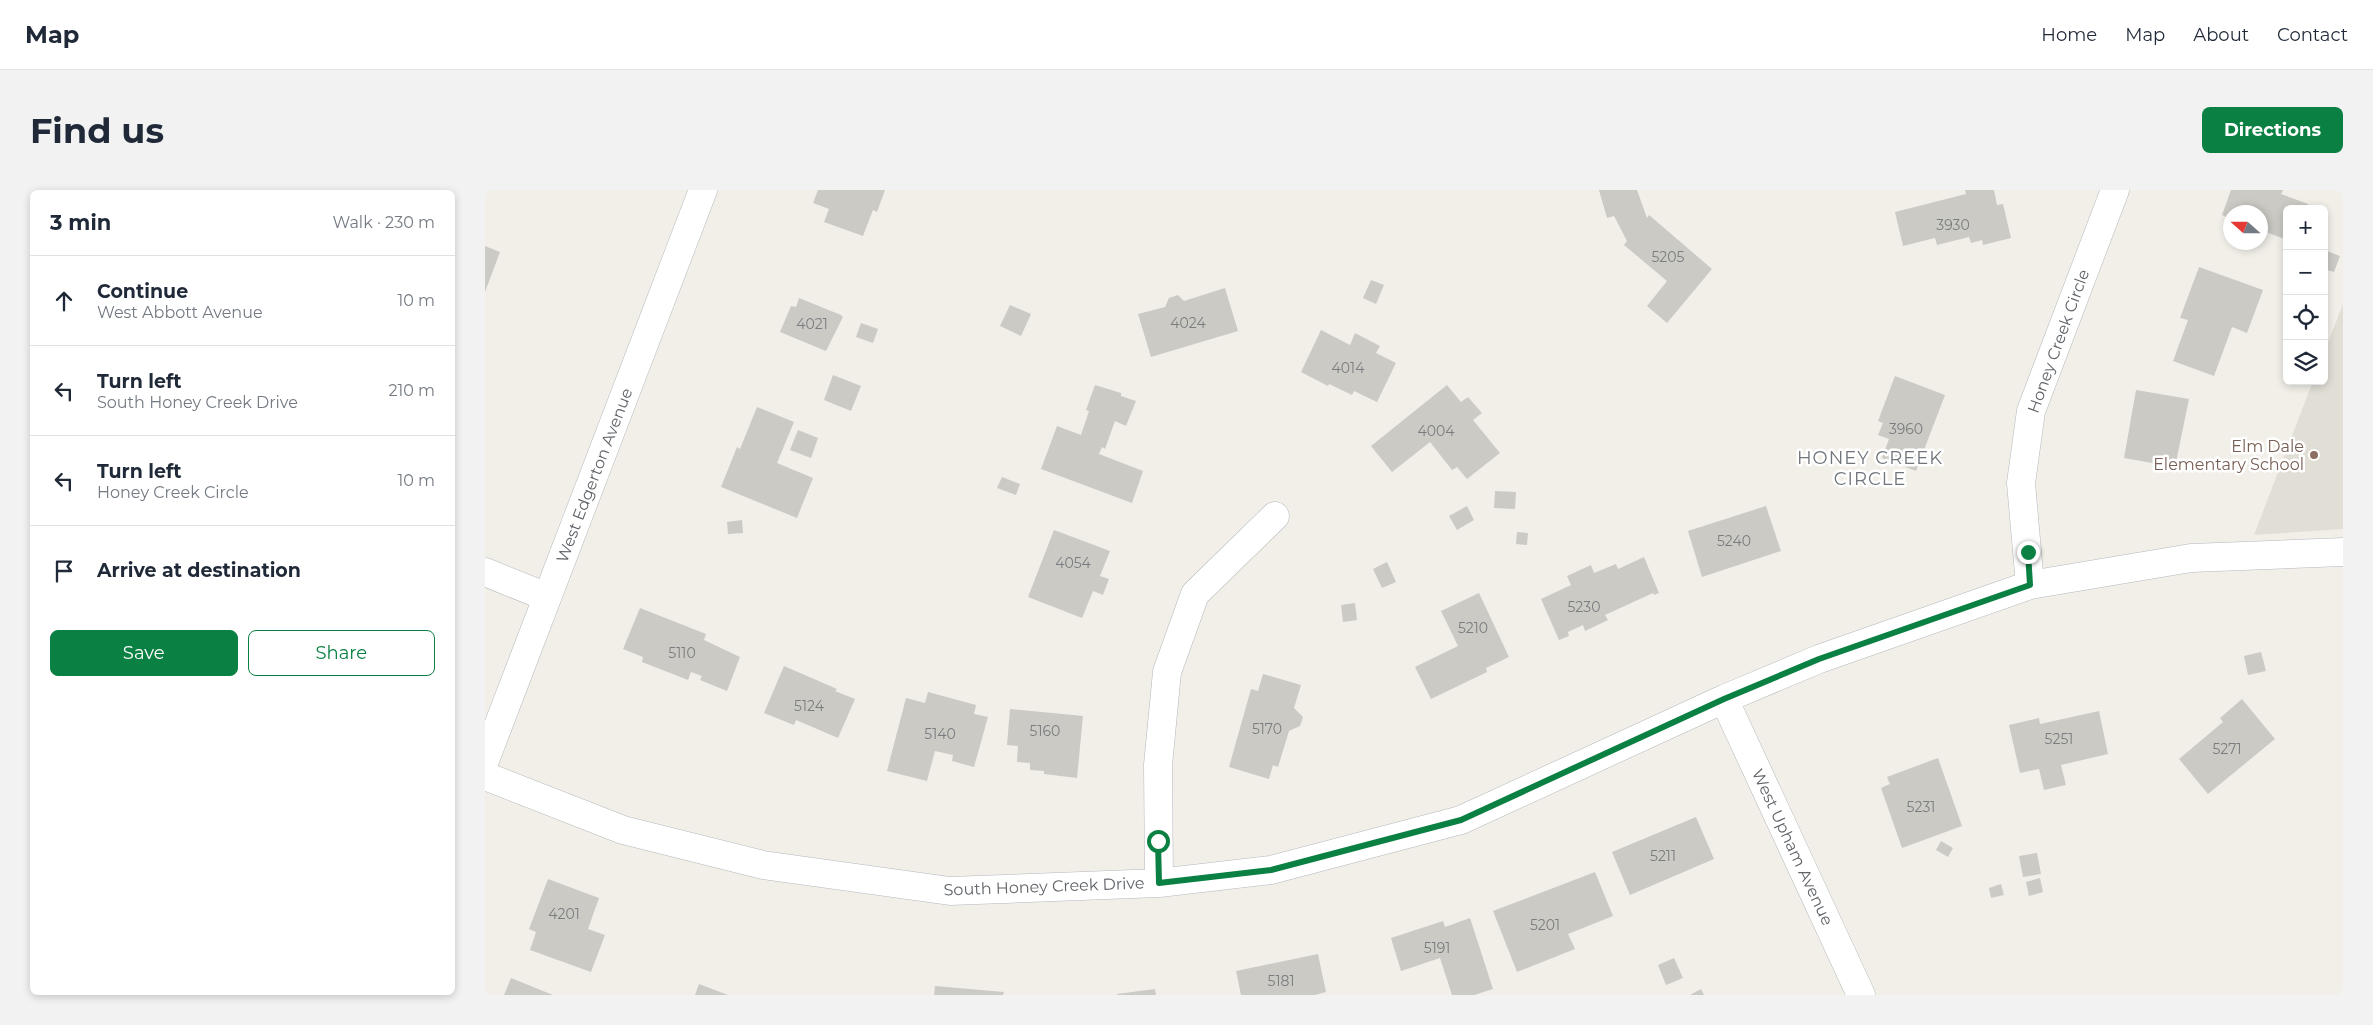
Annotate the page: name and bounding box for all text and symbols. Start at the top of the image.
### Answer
text: Map [25,20,79,49]
text: Home [2041,24,2097,46]
text: Map [2125,24,2165,46]
text: About [2193,24,2249,46]
text: Contact [2277,24,2348,46]
button: Directions [2202,107,2343,153]
text: Find us [30,109,164,152]
north arrow [2223,205,2268,250]
map controls [2283,205,2328,385]
button: + [2283,205,2328,250]
text: 3 min [50,210,111,235]
text: Walk · 230 m [333,213,435,232]
house number: 3930 [1936,216,1970,234]
house number: 5205 [1652,248,1685,266]
button: − [2283,250,2328,295]
street label: Honey Creek Circle [2024,267,2093,416]
text: Continue [97,280,188,303]
icon: ahead [50,287,78,315]
text: 10 m [397,291,435,310]
button: locate [2283,295,2328,340]
text: West Abbott Avenue [97,303,263,322]
house number: 4024 [1170,314,1206,332]
house number: 4021 [796,315,828,333]
button: layers [2283,340,2328,385]
house number: 4014 [1332,359,1365,377]
text: Turn left [97,370,182,393]
icon: left [50,377,78,405]
text: 210 m [388,381,435,400]
street label: West Edgerton Avenue [552,385,637,565]
text: South Honey Creek Drive [97,393,298,412]
house number: 3960 [1889,420,1923,438]
house number: 4004 [1417,422,1455,440]
place label: Elm Dale Elementary School [2153,437,2304,474]
district label: HONEY CREEK CIRCLE [1797,447,1943,490]
marker: Elm Dale Elementary School [2308,449,2320,461]
text: Turn left [97,460,182,483]
icon: left [50,467,78,495]
text: 10 m [397,471,435,490]
text: Honey Creek Circle [97,483,249,502]
house number: 5240 [1717,532,1751,550]
route end [2017,541,2040,564]
house number: 4054 [1055,554,1092,572]
icon: arrive [50,557,78,585]
text: Arrive at destination [97,559,301,582]
house number: 5230 [1568,598,1600,616]
house number: 5210 [1458,619,1488,637]
button: Save [50,630,238,676]
button: Share [248,630,435,676]
house number: 5110 [668,644,696,662]
house number: 5124 [794,697,825,715]
house number: 5170 [1252,720,1282,738]
house number: 5160 [1030,722,1060,740]
house number: 5140 [924,725,956,743]
house number: 5251 [2045,730,2073,748]
house number: 5271 [2212,740,2242,758]
street label: West Upham Avenue [1748,766,1837,928]
house number: 5231 [1907,798,1935,816]
route start [1147,830,1170,853]
house number: 5211 [1650,847,1676,865]
street label: South Honey Creek Drive [943,873,1145,900]
house number: 4201 [548,905,580,923]
house number: 5201 [1530,916,1560,934]
house number: 5191 [1424,939,1450,957]
house number: 5181 [1268,972,1294,990]

